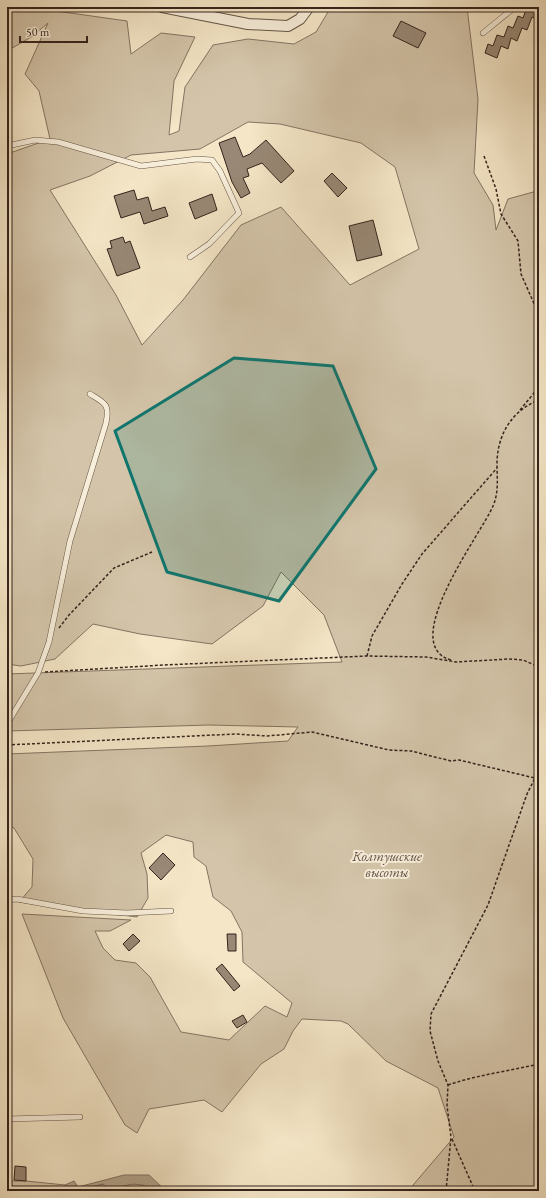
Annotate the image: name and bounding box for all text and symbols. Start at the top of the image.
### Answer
scale bar [20,18,87,44]
text: 50 m [26,24,50,40]
park label: Колтушские высоты [351,847,422,881]

